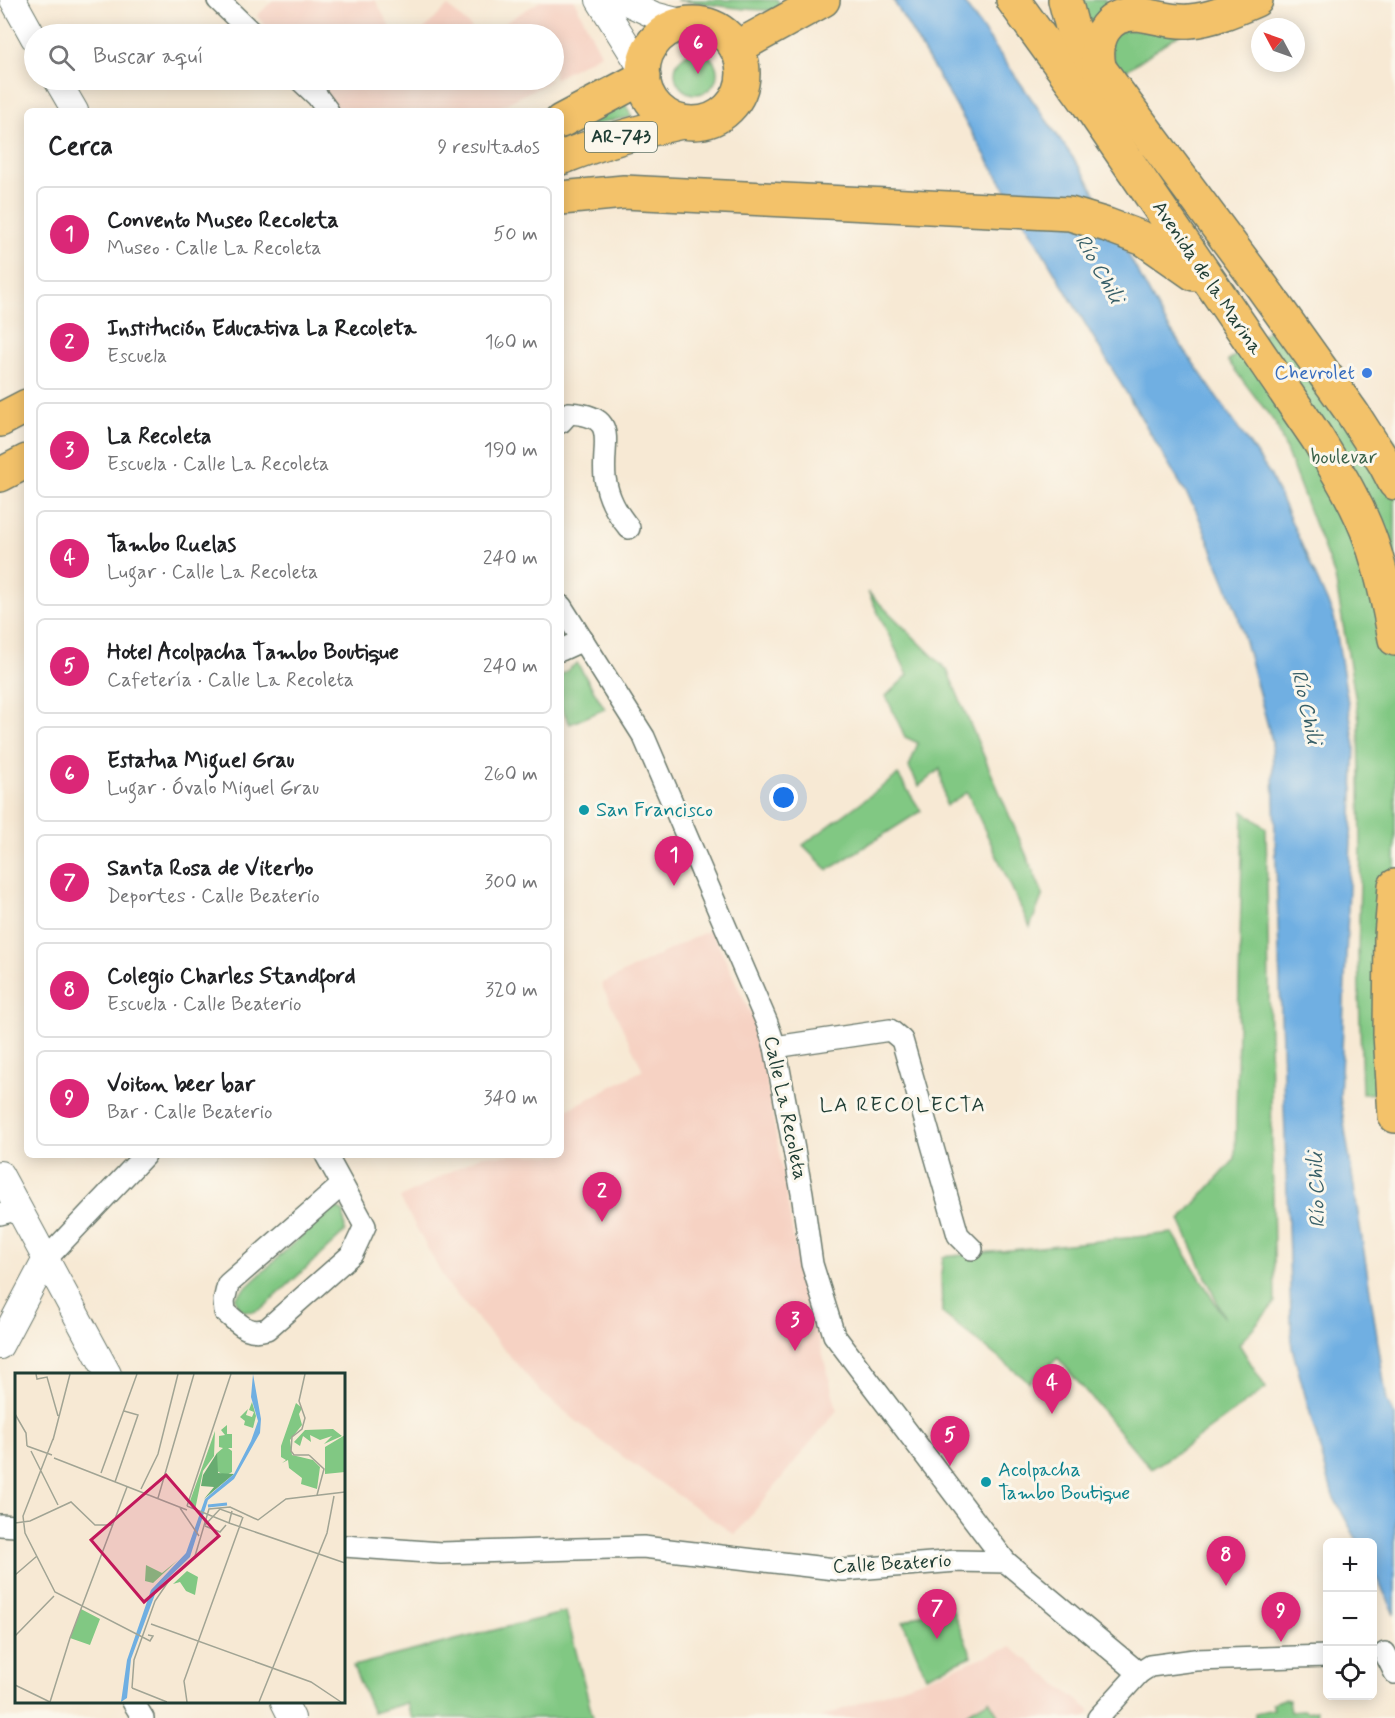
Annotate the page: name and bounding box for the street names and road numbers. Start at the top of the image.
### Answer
road number: AR-743 [585,122,657,152]
street label: Avenida de la Marina [1145,196,1269,361]
street label: Calle La Recoleta [757,1034,813,1182]
street label: Calle Beaterio [832,1547,952,1581]

